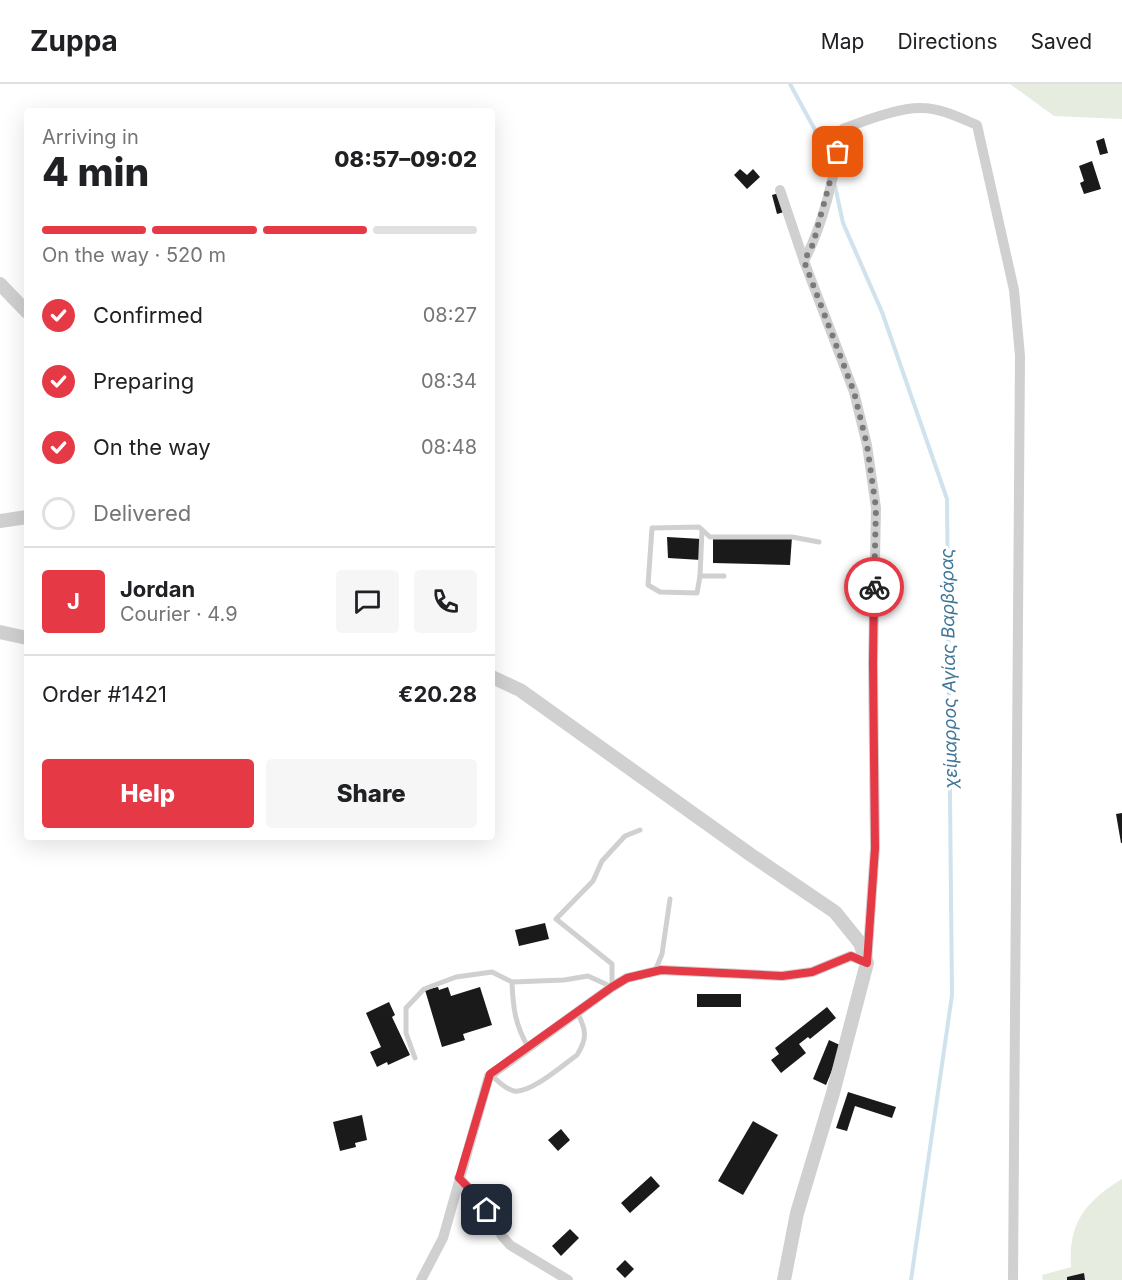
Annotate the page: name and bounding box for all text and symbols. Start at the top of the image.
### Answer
text: Zuppa [30,24,118,58]
text: Map [821,29,864,54]
text: Directions [897,29,998,54]
text: Saved [1031,29,1092,54]
text: Arriving in [42,125,139,149]
pin [812,126,863,177]
icon: bag [821,135,854,168]
text: 08:57–09:02 [334,146,477,172]
text: 4 min [42,148,149,195]
text: On the way · 520 m [42,243,226,267]
icon: check [42,299,75,332]
text: Confirmed [93,302,203,328]
text: 08:27 [423,303,477,327]
icon: check [42,365,75,398]
text: Preparing [93,368,194,394]
text: 08:34 [421,369,477,393]
icon: check [42,431,75,464]
text: On the way [93,434,211,460]
text: 08:48 [421,435,477,459]
text: Delivered [93,500,191,526]
water label: χείμαρρος Αγίας Βαρβάρας [936,548,961,789]
courier [844,557,904,617]
button: chat [336,570,399,633]
button: phone [414,570,477,633]
icon: bike [858,571,891,604]
text: Jordan [120,576,195,602]
text: J [67,588,80,614]
text: Courier · 4.9 [120,602,238,626]
text: Order #1421 [42,681,167,707]
text: €20.28 [398,681,477,707]
button: Help [42,759,254,828]
button: Share [266,759,477,828]
pin [461,1184,512,1235]
icon: home [470,1193,503,1226]

